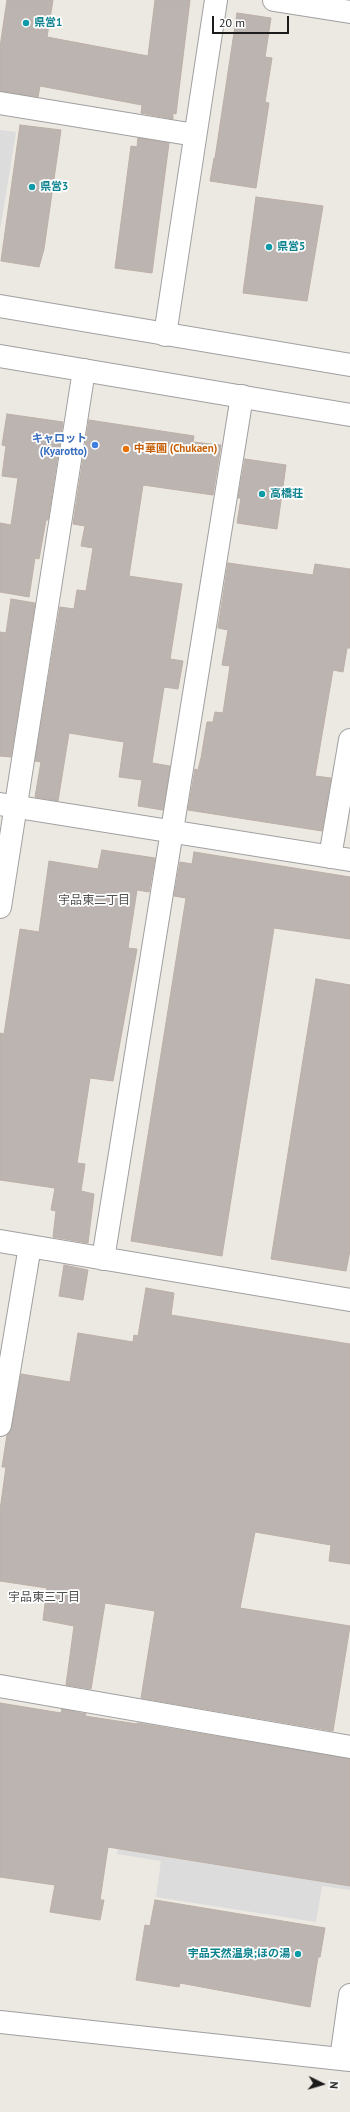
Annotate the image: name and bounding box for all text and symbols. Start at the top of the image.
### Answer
scale bar [214,8,291,34]
text: 20 m [219,15,245,30]
place label: 県営1 [34,16,62,30]
marker: 県営1 [21,18,31,28]
place label: 県営3 [40,180,68,194]
marker: 県営3 [27,182,37,192]
place label: 県営5 [277,240,305,254]
marker: 県営5 [264,242,274,252]
place label: キャロット (Kyarotto) [32,432,87,458]
marker: キャロット (Kyarotto) [90,440,100,450]
place label: 中華園 (Chukaen) [134,442,217,456]
marker: 中華園 (Chukaen) [121,444,131,454]
place label: 高橋荘 [270,487,303,501]
marker: 高橋荘 [257,489,267,499]
district label: 宇品東二丁目 [58,894,130,908]
district label: 宇品東三丁目 [8,1591,80,1605]
place label: 宇品天然温泉;ほの湯 [188,1947,290,1961]
marker: 宇品天然温泉;ほの湯 [293,1949,303,1959]
north arrow [302,2064,342,2104]
text: N [327,2081,341,2089]

